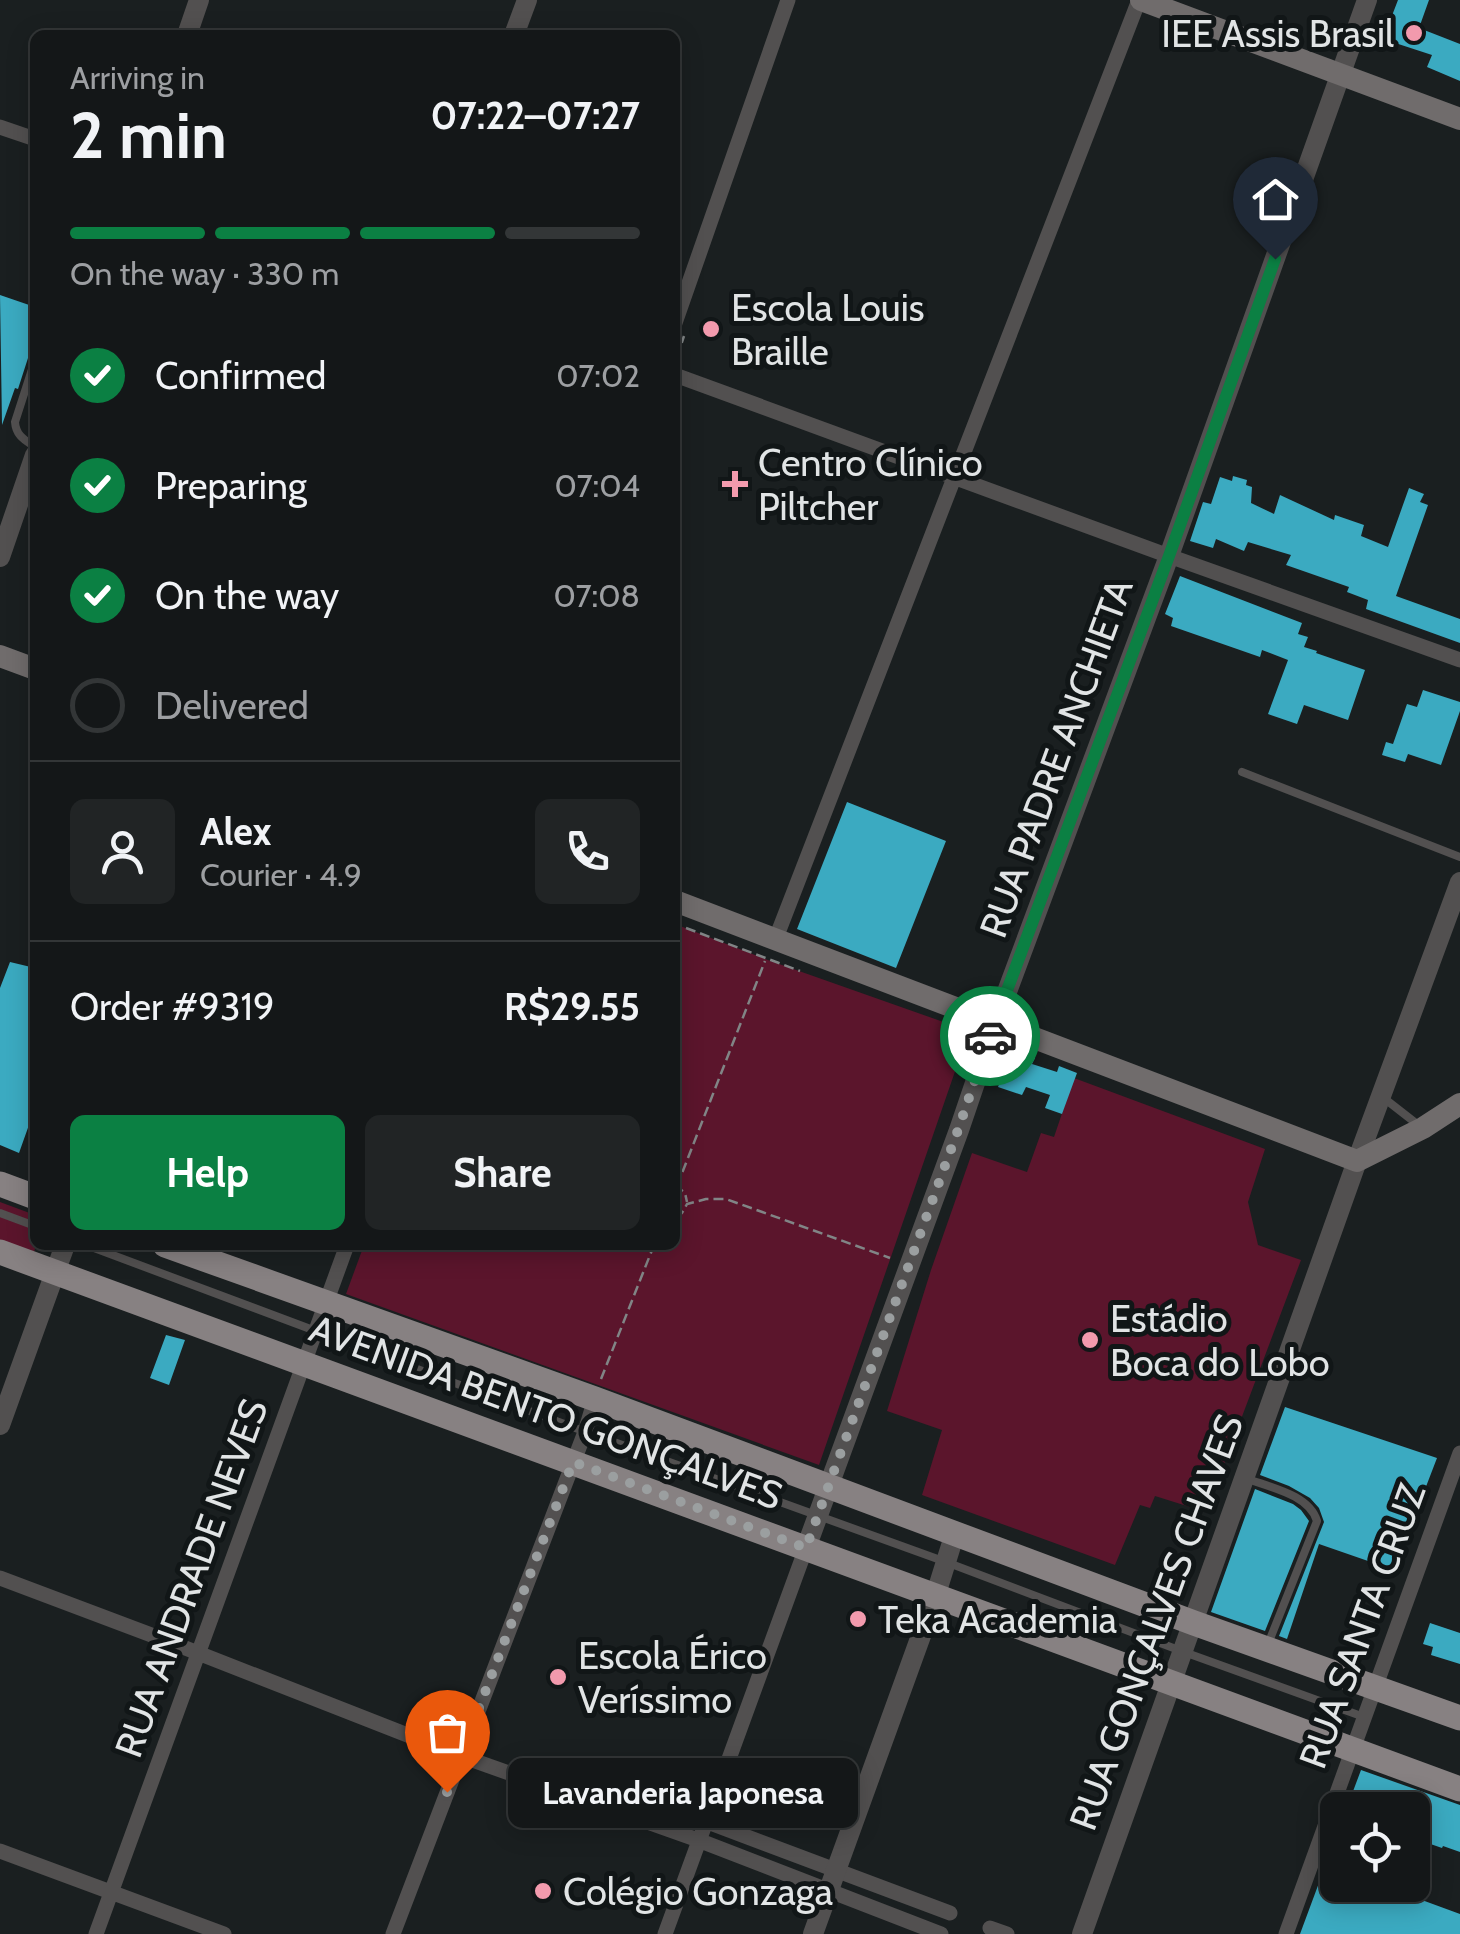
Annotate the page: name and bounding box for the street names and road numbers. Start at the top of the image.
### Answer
street label: RUA PADRE ANCHIETA [969,572,1143,944]
street label: AVENIDA BENTO GONÇALVES [304,1305,788,1519]
street label: RUA ANDRADE NEVES [104,1393,278,1763]
street label: RUA GONÇALVES CHAVES [1059,1408,1253,1836]
street label: RUA SANTA CRUZ [1289,1477,1435,1774]

